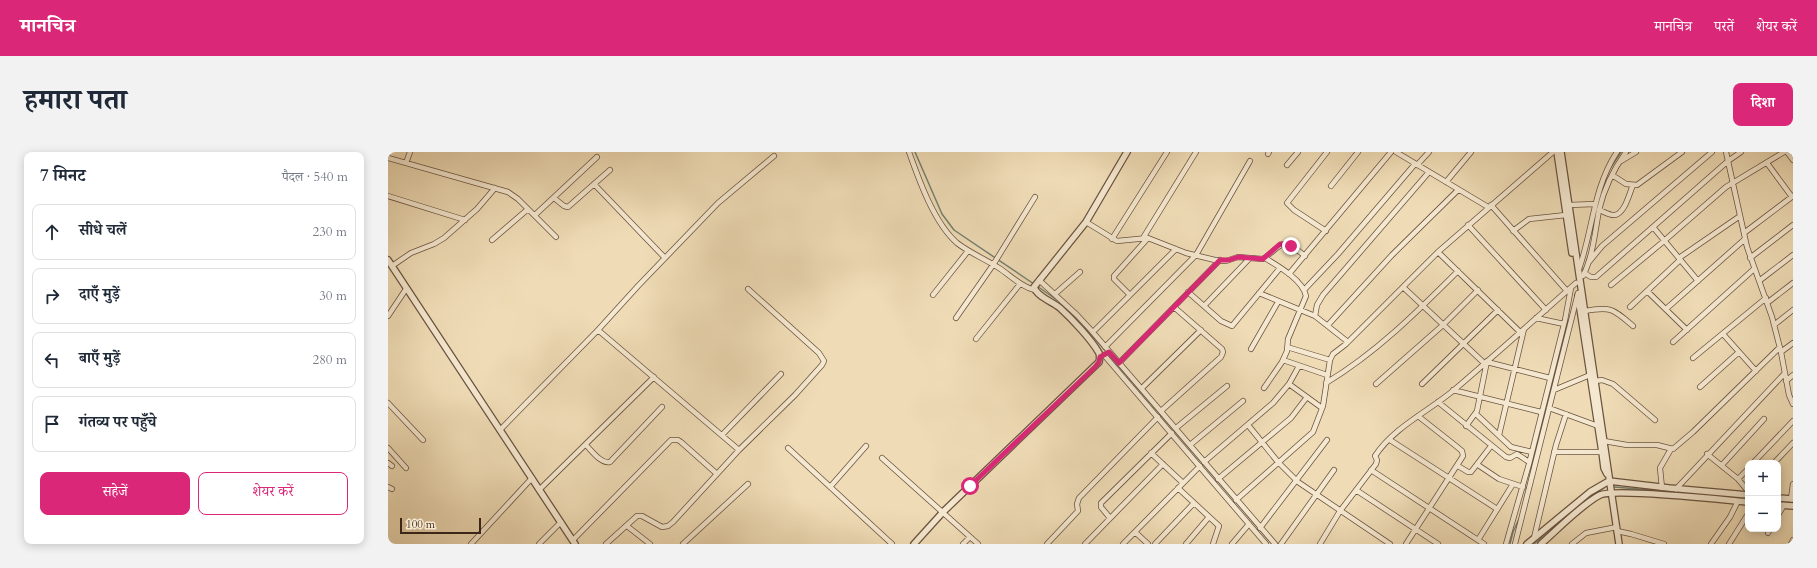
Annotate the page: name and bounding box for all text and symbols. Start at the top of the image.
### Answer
text: मानचित्र [20,13,75,39]
text: मानचित्र [1654,17,1692,36]
text: परतें [1714,17,1734,36]
text: शेयर करें [1756,17,1797,36]
text: हमारा पता [24,81,127,119]
button: दिशा [1733,83,1793,126]
text: 7 मिनट [40,164,86,187]
text: पैदल · 540 m [282,168,348,186]
text: सीधे चलें [79,220,127,240]
icon: ahead [41,221,63,243]
text: 230 m [313,223,347,241]
route end [1282,237,1300,255]
text: दाएँ मुड़ें [79,284,120,304]
icon: right [41,285,63,307]
text: 30 m [319,287,347,305]
text: बाएँ मुड़ें [79,348,120,368]
icon: left [41,349,63,371]
text: 280 m [313,351,347,369]
text: गंतव्य पर पहुँचे [79,412,156,432]
icon: arrive [41,413,63,435]
map controls [1745,460,1781,532]
button: + [1745,460,1781,496]
button: सहेजें [40,472,190,515]
button: शेयर करें [198,472,348,515]
route start [961,477,979,495]
button: − [1745,496,1781,532]
scale bar [400,516,481,535]
text: 100 m [406,517,435,532]

